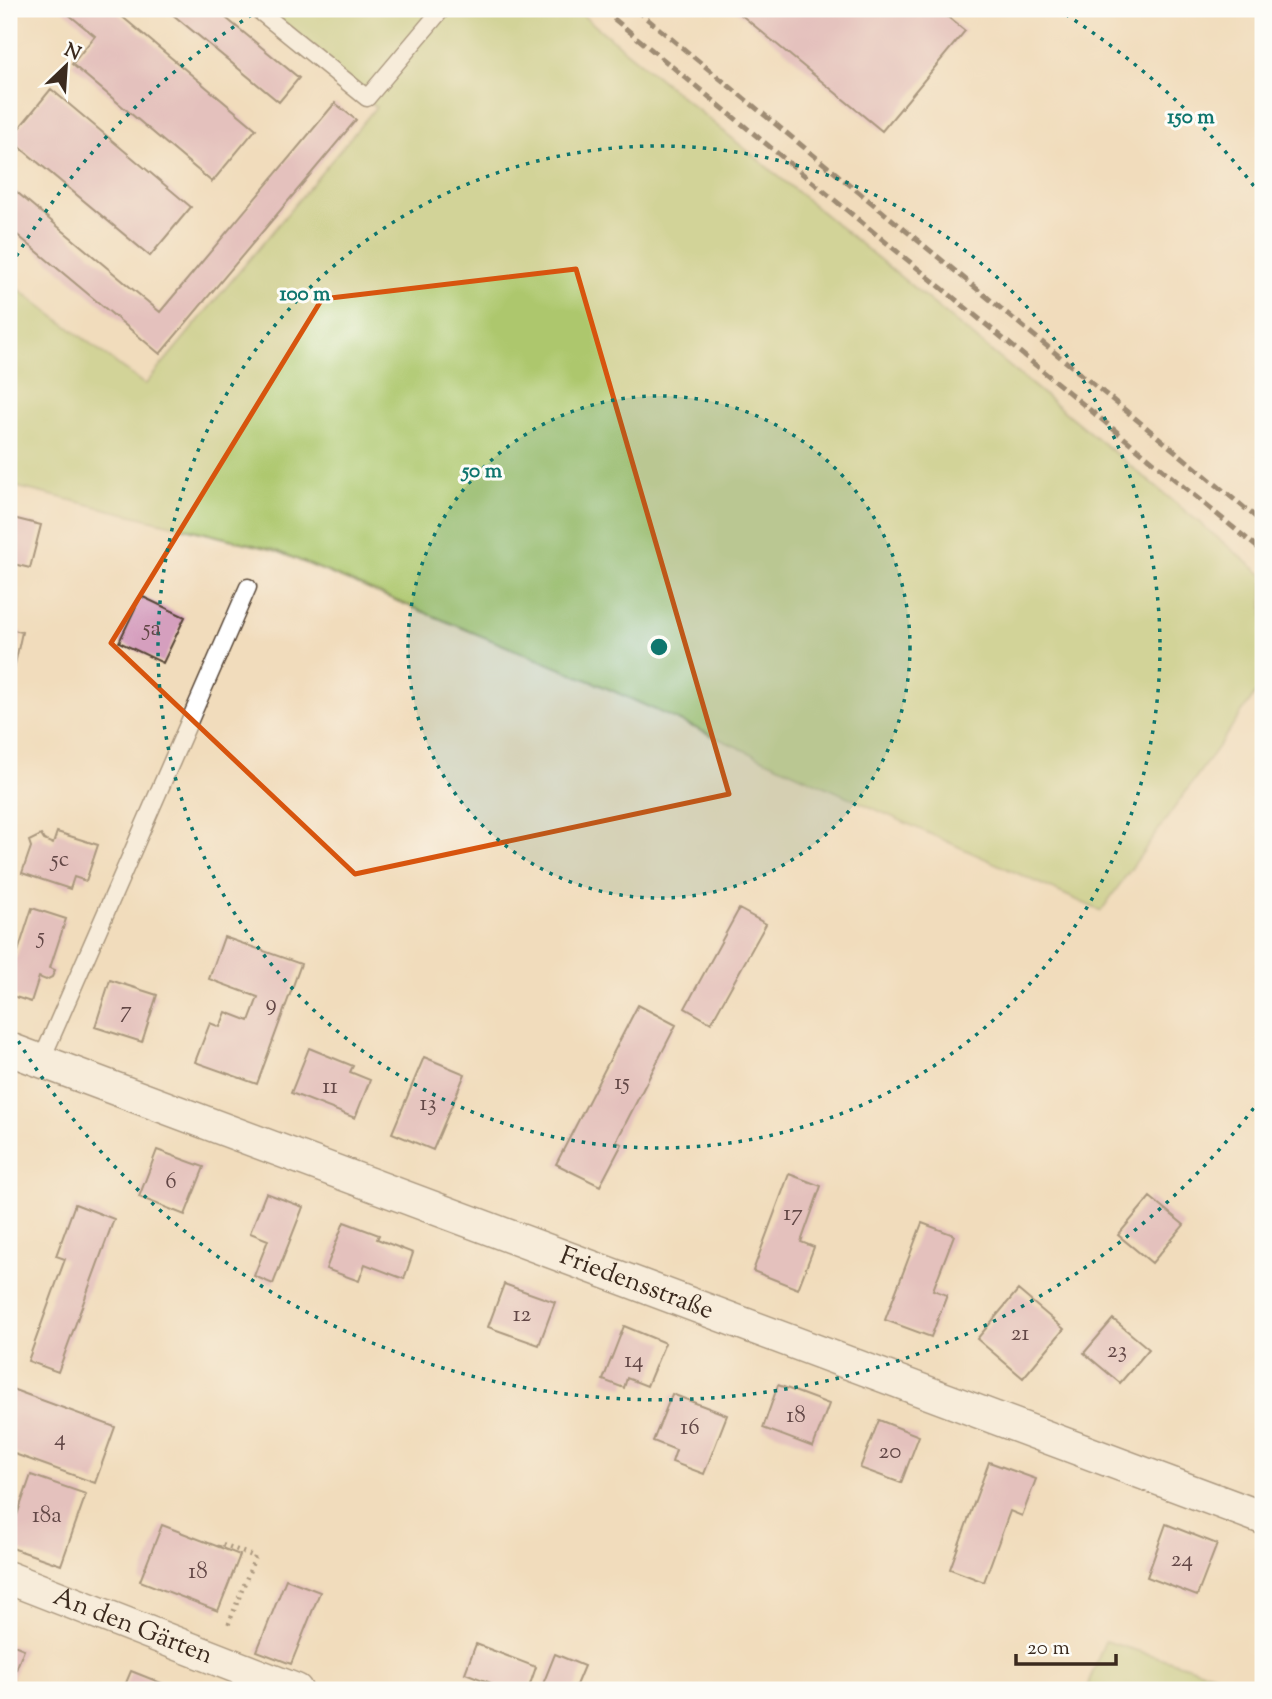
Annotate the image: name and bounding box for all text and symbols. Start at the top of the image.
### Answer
north arrow [32,32,102,102]
text: N [60,37,85,68]
text: 150 m [1167,103,1215,133]
text: 100 m [280,280,331,310]
text: 50 m [460,457,503,487]
house number: 5a [141,613,162,646]
centre of rings [647,635,671,659]
house number: 5c [49,844,69,877]
house number: 5 [35,921,45,954]
house number: 9 [265,988,277,1021]
house number: 7 [120,995,132,1028]
house number: 15 [614,1067,630,1100]
house number: 11 [322,1071,338,1104]
house number: 13 [419,1088,437,1121]
house number: 6 [165,1166,177,1199]
house number: 17 [783,1198,803,1231]
street label: Friedensstraße [554,1238,719,1329]
house number: 12 [513,1299,532,1332]
house number: 21 [1011,1318,1029,1351]
house number: 23 [1107,1335,1127,1368]
house number: 14 [624,1345,644,1378]
house number: 18 [786,1400,806,1433]
house number: 16 [680,1412,700,1445]
house number: 4 [54,1423,66,1456]
house number: 20 [879,1436,901,1469]
house number: 18a [32,1500,62,1533]
house number: 24 [1171,1544,1193,1577]
house number: 18 [188,1556,208,1589]
street label: An den Gärten [48,1578,218,1674]
scale bar [1016,1622,1116,1666]
text: 20 m [1027,1634,1070,1664]

